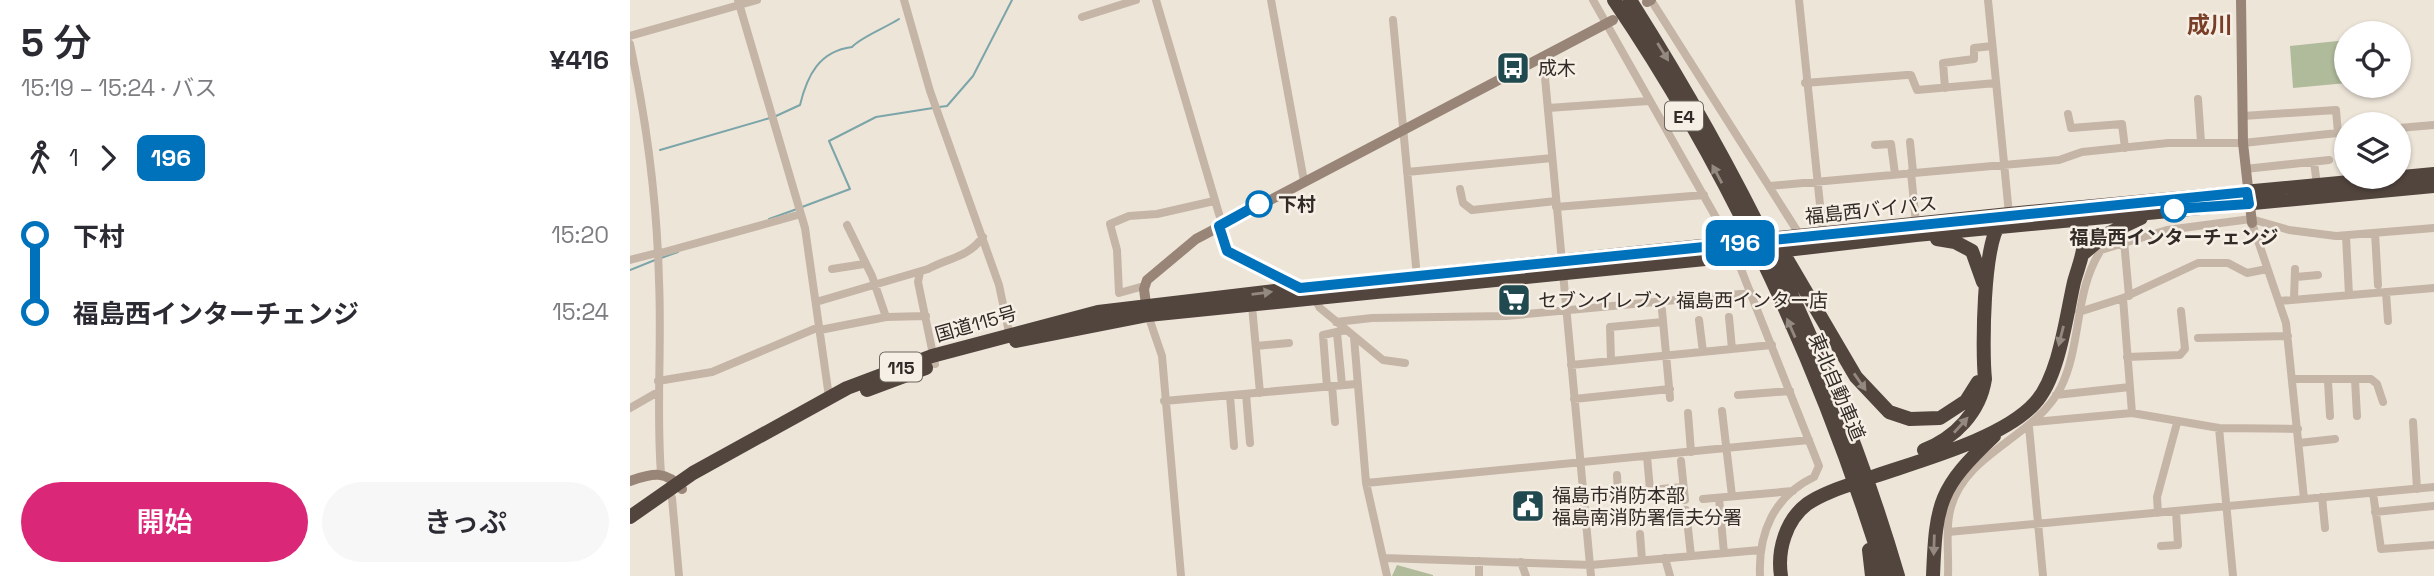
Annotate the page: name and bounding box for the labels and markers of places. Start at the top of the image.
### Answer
bus stop icon: 成木 [1494,49,1532,87]
place label: 成木 [1538,56,1576,81]
marker: 下村 [1246,191,1272,217]
place label: 下村 [1278,192,1316,217]
marker: 福島西インターチェンジ [2161,196,2187,222]
place label: 福島西インターチェンジ [2069,225,2279,250]
supermarket icon: セブンイレブン 福島西インター店 [1495,281,1533,319]
place label: セブンイレブン 福島西インター店 [1538,288,1828,313]
place label: 福島市消防本部 福島南消防署信夫分署 [1552,483,1742,530]
public building icon: 福島市消防本部 福島南消防署信夫分署 [1509,487,1547,525]

